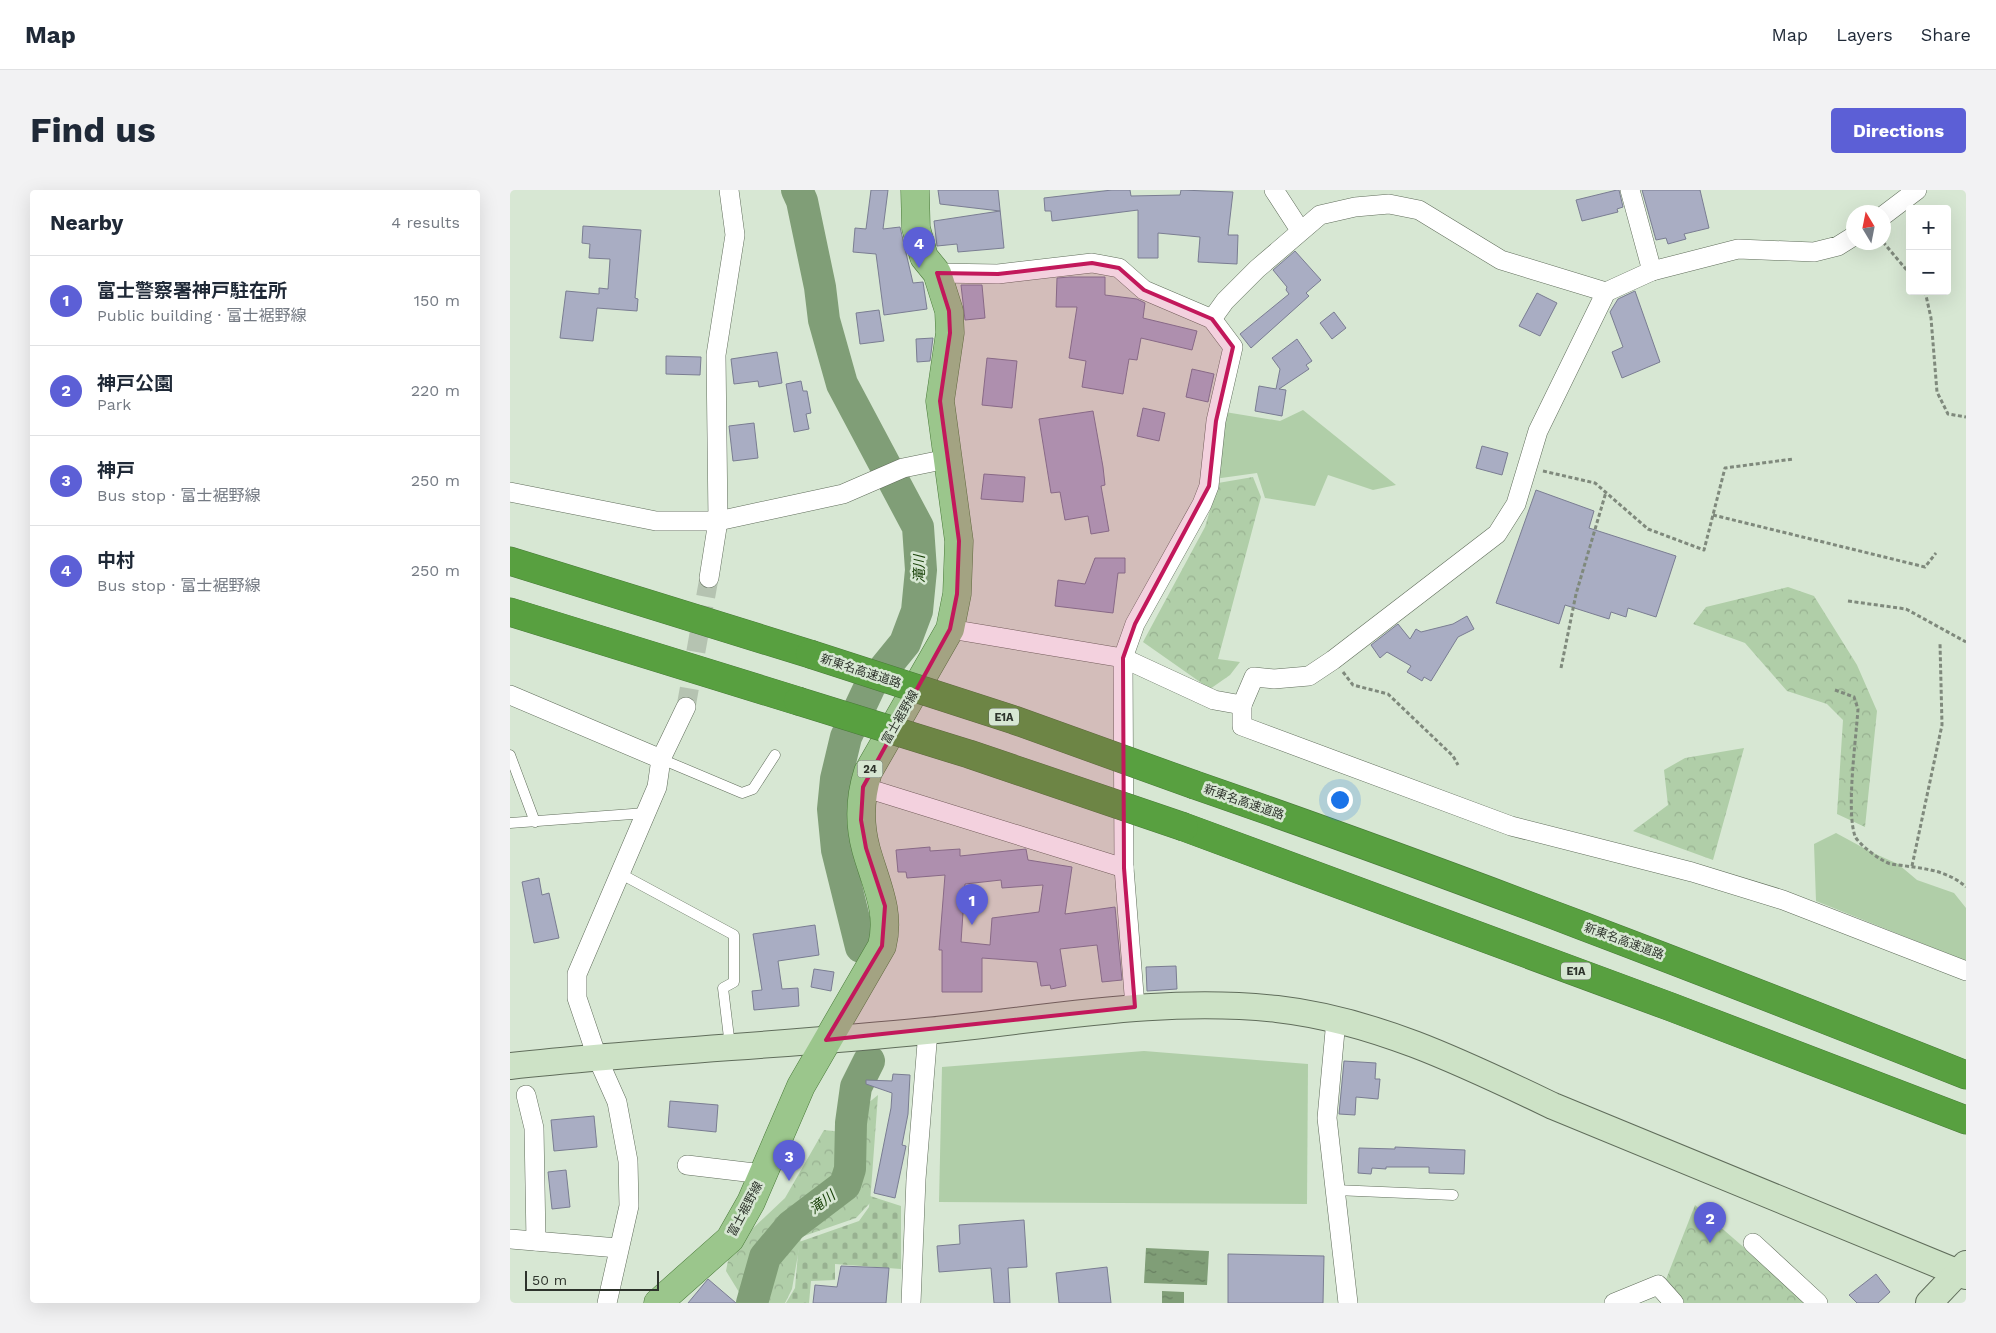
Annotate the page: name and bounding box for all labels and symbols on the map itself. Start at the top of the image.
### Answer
north arrow [1846,205,1891,250]
pin: 4 [903,227,935,268]
water label: 滝川 [911,553,927,583]
street label: 新東名高速道路 [819,651,903,691]
street label: 富士裾野線 [879,688,921,746]
road number: E1A [989,708,1019,726]
road number: 24 [858,760,882,778]
street label: 新東名高速道路 [1202,782,1286,822]
your location [1327,787,1353,813]
pin: 1 [956,884,988,925]
street label: 新東名高速道路 [1582,920,1666,962]
road number: E1A [1561,962,1591,979]
pin: 3 [773,1140,805,1181]
street label: 富士裾野線 [725,1179,765,1239]
water label: 滝川 [806,1186,840,1217]
pin: 2 [1694,1202,1726,1243]
scale bar [525,1268,659,1291]

